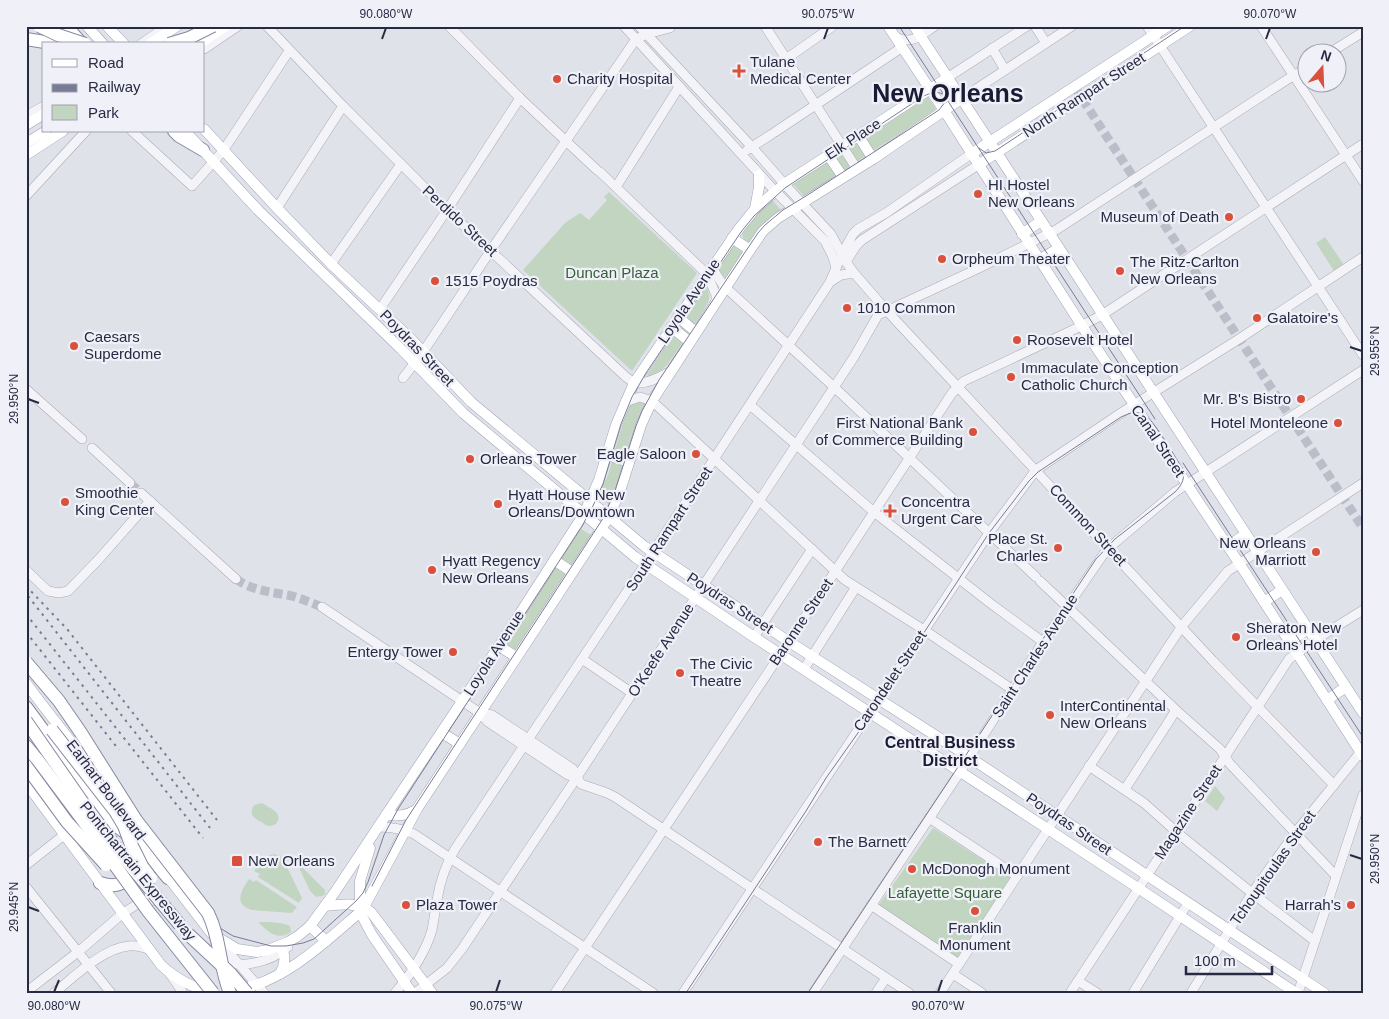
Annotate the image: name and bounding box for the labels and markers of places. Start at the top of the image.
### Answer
place label: Tulane Medical Center [750,53,851,87]
marker: Tulane Medical Center [732,64,746,78]
place label: Charity Hospital [567,70,673,87]
marker: Charity Hospital [551,73,563,85]
place label: HI Hostel New Orleans [988,176,1075,210]
marker: HI Hostel New Orleans [972,188,984,200]
place label: Museum of Death [1101,208,1219,225]
marker: Museum of Death [1223,211,1235,223]
place label: Orpheum Theater [952,250,1070,267]
marker: Orpheum Theater [936,253,948,265]
place label: The Ritz-Carlton New Orleans [1130,253,1239,287]
marker: The Ritz-Carlton New Orleans [1114,265,1126,277]
place label: 1515 Poydras [445,272,538,289]
marker: 1515 Poydras [429,275,441,287]
place label: 1010 Common [857,299,955,316]
marker: 1010 Common [841,302,853,314]
place label: Galatoire's [1267,309,1338,326]
marker: Galatoire's [1251,312,1263,324]
place label: Caesars Superdome [84,328,162,362]
place label: Roosevelt Hotel [1027,331,1133,348]
marker: Roosevelt Hotel [1011,334,1023,346]
marker: Caesars Superdome [68,340,80,352]
place label: Immaculate Conception Catholic Church [1021,359,1179,393]
marker: Immaculate Conception Catholic Church [1005,371,1017,383]
place label: Mr. B's Bistro [1203,390,1291,407]
marker: Mr. B's Bistro [1295,393,1307,405]
place label: First National Bank of Commerce Building [815,414,963,448]
place label: Hotel Monteleone [1210,414,1328,431]
marker: Hotel Monteleone [1332,417,1344,429]
marker: First National Bank of Commerce Building [967,426,979,438]
place label: Eagle Saloon [597,445,686,462]
marker: Eagle Saloon [690,448,702,460]
place label: Orleans Tower [480,450,576,467]
marker: Orleans Tower [464,453,476,465]
place label: Smoothie King Center [75,484,154,518]
place label: Hyatt House New Orleans/Downtown [508,486,635,520]
place label: Concentra Urgent Care [901,493,983,527]
marker: Smoothie King Center [59,496,71,508]
marker: Hyatt House New Orleans/Downtown [492,498,504,510]
marker: Concentra Urgent Care [883,504,897,518]
place label: Place St. Charles [988,530,1048,564]
place label: New Orleans Marriott [1219,534,1307,568]
marker: Place St. Charles [1052,542,1064,554]
marker: New Orleans Marriott [1310,546,1322,558]
place label: Hyatt Regency New Orleans [442,552,541,586]
marker: Hyatt Regency New Orleans [426,564,438,576]
place label: Sheraton New Orleans Hotel [1246,619,1341,653]
marker: Sheraton New Orleans Hotel [1230,631,1242,643]
place label: Entergy Tower [347,643,443,660]
marker: Entergy Tower [447,646,459,658]
place label: The Civic Theatre [690,655,753,689]
marker: The Civic Theatre [674,667,686,679]
place label: InterContinental New Orleans [1060,697,1166,731]
marker: InterContinental New Orleans [1044,709,1056,721]
place label: The Barnett [828,833,907,850]
marker: The Barnett [812,836,824,848]
place label: New Orleans [248,852,335,869]
marker: New Orleans [230,854,244,868]
place label: McDonogh Monument [922,860,1070,877]
marker: McDonogh Monument [906,863,918,875]
place label: Plaza Tower [416,896,497,913]
place label: Harrah's [1285,896,1341,913]
marker: Plaza Tower [400,899,412,911]
marker: Harrah's [1345,899,1357,911]
marker: Franklin Monument [969,905,981,917]
place label: Franklin Monument [940,919,1011,953]

